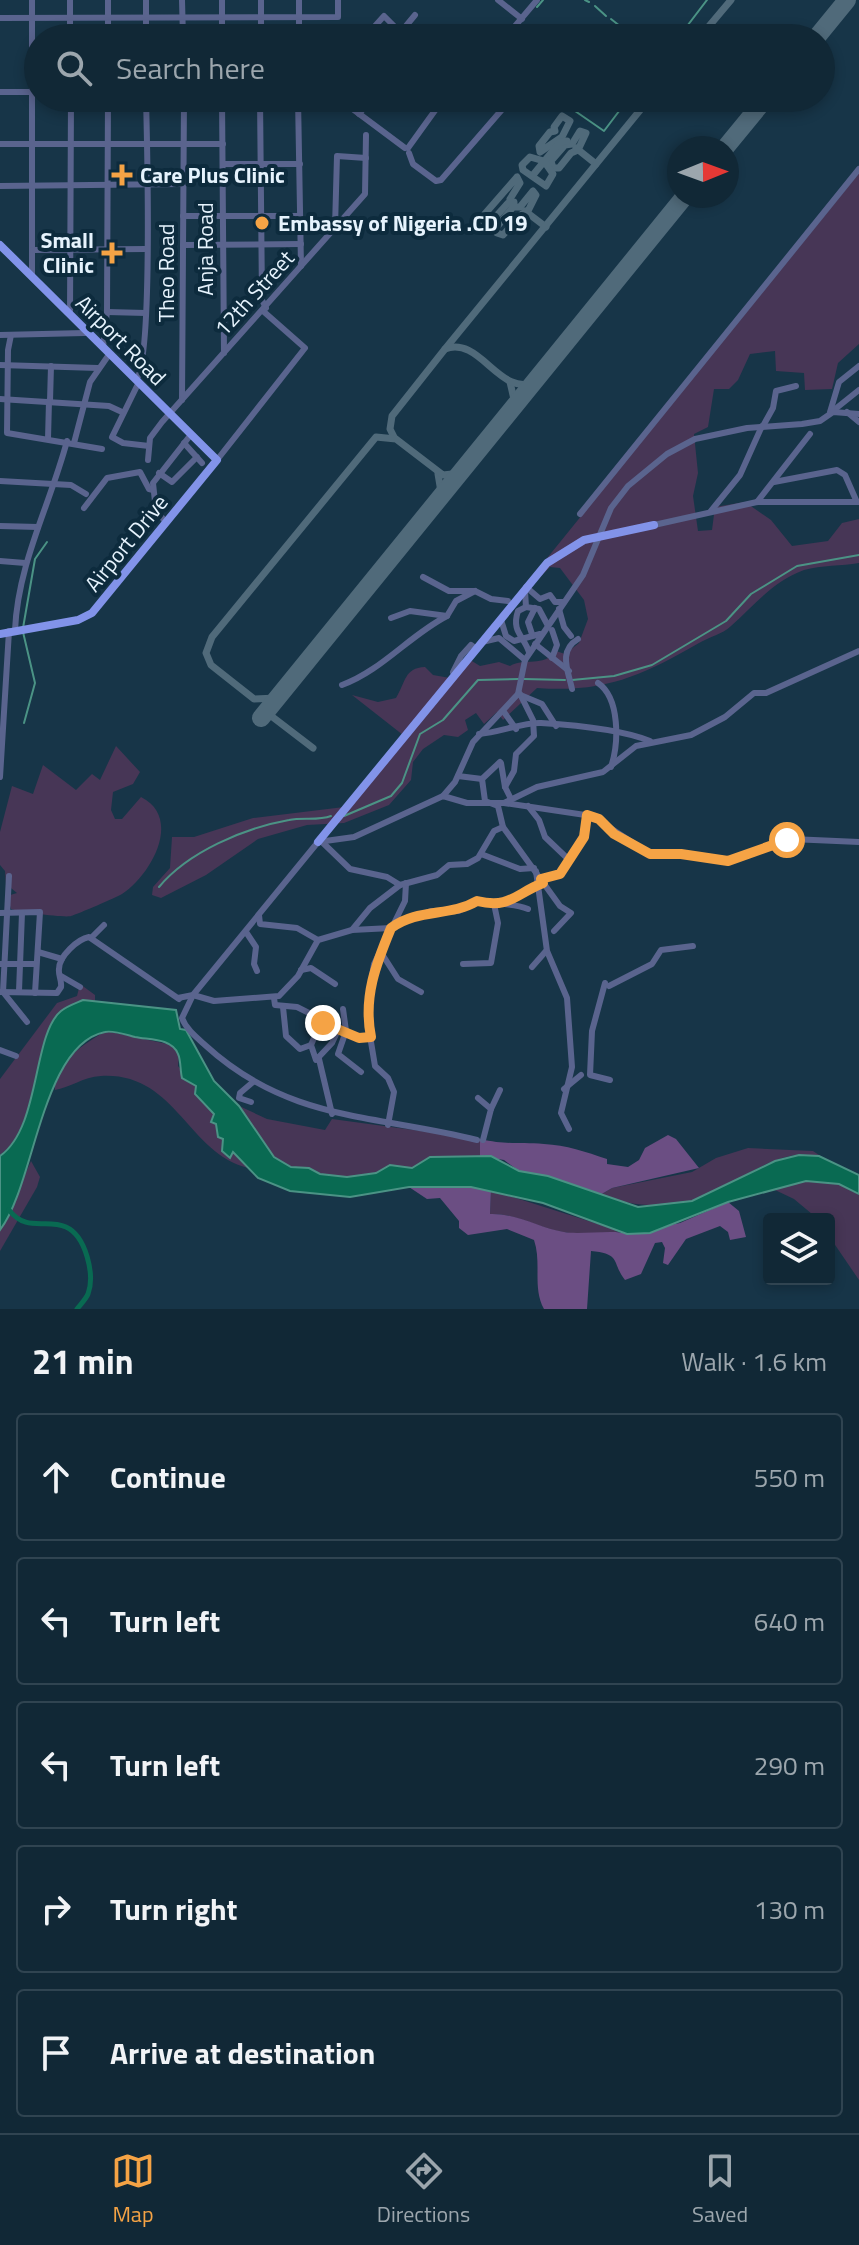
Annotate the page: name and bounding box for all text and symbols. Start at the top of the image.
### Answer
search box [24,24,835,112]
text: Search here [116,45,265,91]
icon: search [52,46,96,90]
north arrow [667,136,739,208]
place label: Care Plus Clinic [140,158,285,192]
marker: Care Plus Clinic [111,164,133,186]
street label: Anja Road [188,202,222,296]
place label: Embassy of Nigeria .CD 19 [278,206,528,240]
marker: Embassy of Nigeria .CD 19 [253,214,271,232]
place label: Small Clinic [40,223,94,282]
street label: Theo Road [149,224,183,322]
marker: Small Clinic [101,242,123,264]
street label: 12th Street [206,242,302,344]
street label: Airport Road [68,287,174,393]
street label: Airport Drive [76,487,176,599]
route start [769,822,805,858]
route end [305,1005,341,1041]
map controls [763,1213,835,1285]
button: layers [763,1213,835,1285]
text: 21 min [32,1335,134,1387]
text: Walk · 1.6 km [681,1342,827,1381]
text: Continue [110,1454,226,1500]
icon: ahead [34,1455,78,1499]
text: 550 m [754,1458,825,1497]
text: Turn left [110,1598,220,1644]
icon: left [34,1599,78,1643]
text: 640 m [754,1602,825,1641]
text: Turn left [110,1742,220,1788]
icon: left [34,1743,78,1787]
text: 290 m [754,1746,825,1785]
text: Turn right [110,1886,238,1932]
icon: right [34,1887,78,1931]
text: 130 m [754,1890,825,1929]
text: Arrive at destination [110,2030,375,2076]
icon: arrive [34,2031,78,2075]
tab: Map [111,2149,155,2231]
tab: Directions [377,2149,470,2231]
tab: Saved [692,2149,748,2231]

